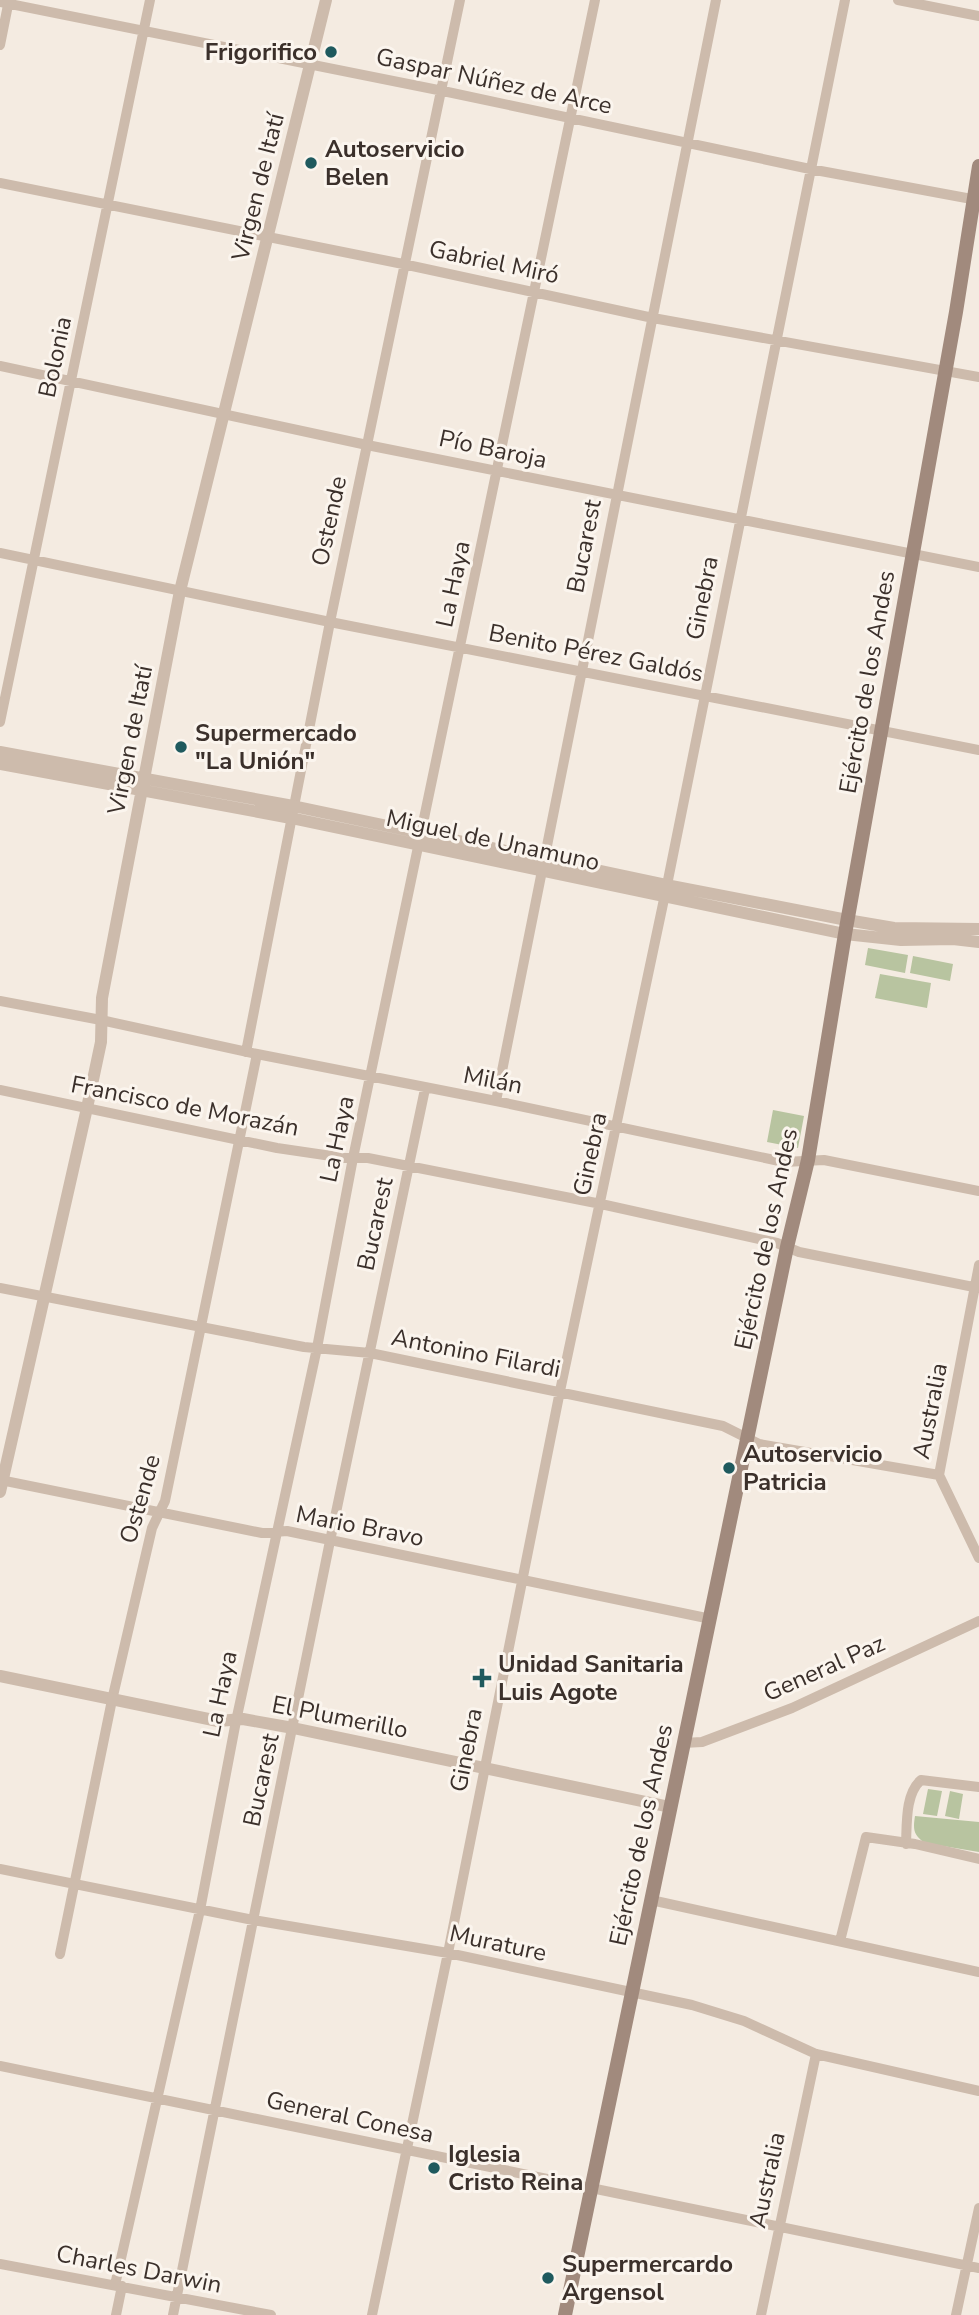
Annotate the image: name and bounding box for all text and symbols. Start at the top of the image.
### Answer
place label: Frigorifico [205,36,317,68]
street label: Gaspar Núñez de Arce [373,40,615,122]
marker: Frigorifico [323,44,339,60]
street label: Virgen de Itatí [224,108,292,265]
place label: Autoservicio Belen [325,133,465,193]
marker: Autoservicio Belen [303,155,319,171]
street label: Gabriel Miró [426,233,562,291]
street label: Bolonia [31,314,79,400]
street label: Pío Baroja [436,422,550,476]
street label: Ostende [304,473,354,569]
street label: Bucarest [559,496,609,595]
street label: La Haya [428,538,478,630]
street label: Ginebra [678,553,726,643]
street label: Ejército de los Andes [832,568,902,796]
street label: Benito Pérez Galdós [486,617,706,689]
street label: Virgen de Itatí [100,661,160,818]
place label: Supermercado "La Unión" [195,717,357,777]
marker: Supermercado "La Unión" [173,739,189,755]
street label: Miguel de Unamuno [383,802,603,878]
street label: Milán [461,1059,525,1101]
street label: Francisco de Morazán [68,1068,302,1144]
street label: La Haya [312,1093,362,1185]
street label: Ginebra [566,1109,614,1199]
street label: Ejército de los Andes [727,1125,805,1353]
street label: Bucarest [350,1174,401,1274]
street label: Antonino Filardi [389,1321,563,1385]
street label: Australia [905,1360,955,1462]
place label: Autoservicio Patricia [743,1438,883,1498]
street label: Ostende [112,1451,168,1547]
marker: Autoservicio Patricia [721,1460,737,1476]
street label: Mario Bravo [293,1498,427,1554]
street label: General Paz [758,1627,890,1709]
street label: La Haya [195,1648,245,1740]
place label: Unidad Sanitaria Luis Agote [498,1648,684,1708]
marker: Unidad Sanitaria Luis Agote [472,1668,492,1688]
street label: El Plumerillo [269,1688,411,1746]
street label: Ginebra [442,1705,490,1795]
street label: Ejército de los Andes [602,1721,680,1949]
street label: Bucarest [236,1730,287,1830]
street label: Murature [447,1917,549,1969]
street label: General Conesa [263,2084,437,2150]
street label: Australia [741,2129,793,2231]
place label: Iglesia Cristo Reina [448,2138,583,2198]
marker: Iglesia Cristo Reina [426,2160,442,2176]
street label: Charles Darwin [54,2237,224,2301]
place label: Supermercardo Argensol [562,2248,733,2308]
marker: Supermercardo Argensol [540,2270,556,2286]

